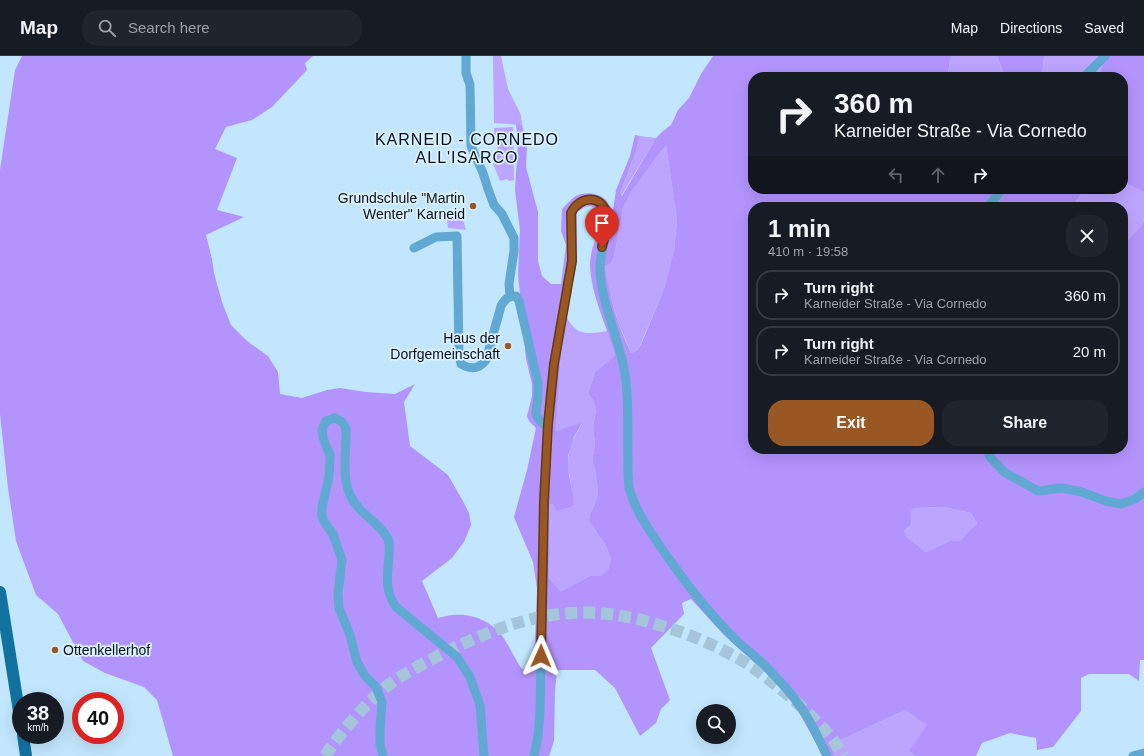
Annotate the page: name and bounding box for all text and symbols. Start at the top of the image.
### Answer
search box [82,10,362,46]
text: Map [20,17,58,38]
icon: search [96,17,118,39]
text: Search here [128,19,210,36]
text: Map [951,20,978,36]
text: Directions [1000,20,1062,36]
text: Saved [1084,20,1124,36]
icon: right [768,88,820,140]
text: 360 m [834,88,913,119]
text: Karneider Straße - Via Cornedo [834,121,1087,141]
district label: KARNEID - CORNEDO ALL'ISARCO [375,131,559,166]
icon: left [885,164,907,186]
icon: ahead [927,164,949,186]
icon: right [969,164,991,186]
place label: Grundschule "Martin Wenter" Karneid [338,190,465,222]
marker: Grundschule "Martin Wenter" Karneid [468,201,478,211]
pin [585,206,619,247]
icon: arrive [591,212,613,234]
text: 1 min [768,215,831,242]
button: close [1066,215,1108,257]
text: 410 m · 19:58 [768,244,848,259]
text: Turn right [804,279,874,296]
icon: right [770,284,792,306]
text: 360 m [1064,287,1106,304]
text: Karneider Straße - Via Cornedo [804,296,987,311]
place label: Haus der Dorfgemeinschaft [390,330,500,362]
text: Turn right [804,335,874,352]
icon: right [770,340,792,362]
marker: Haus der Dorfgemeinschaft [503,341,513,351]
text: 20 m [1073,343,1106,360]
text: Karneider Straße - Via Cornedo [804,352,987,367]
button: Exit [768,400,934,446]
button: Share [942,400,1108,446]
position arrow [520,635,562,677]
place label: Ottenkellerhof [63,642,150,658]
marker: Ottenkellerhof [50,645,60,655]
speed limit sign: 40 [72,692,124,744]
text: 38 [27,702,49,724]
map controls [696,704,736,744]
button: search [696,704,736,744]
text: km/h [27,722,49,733]

